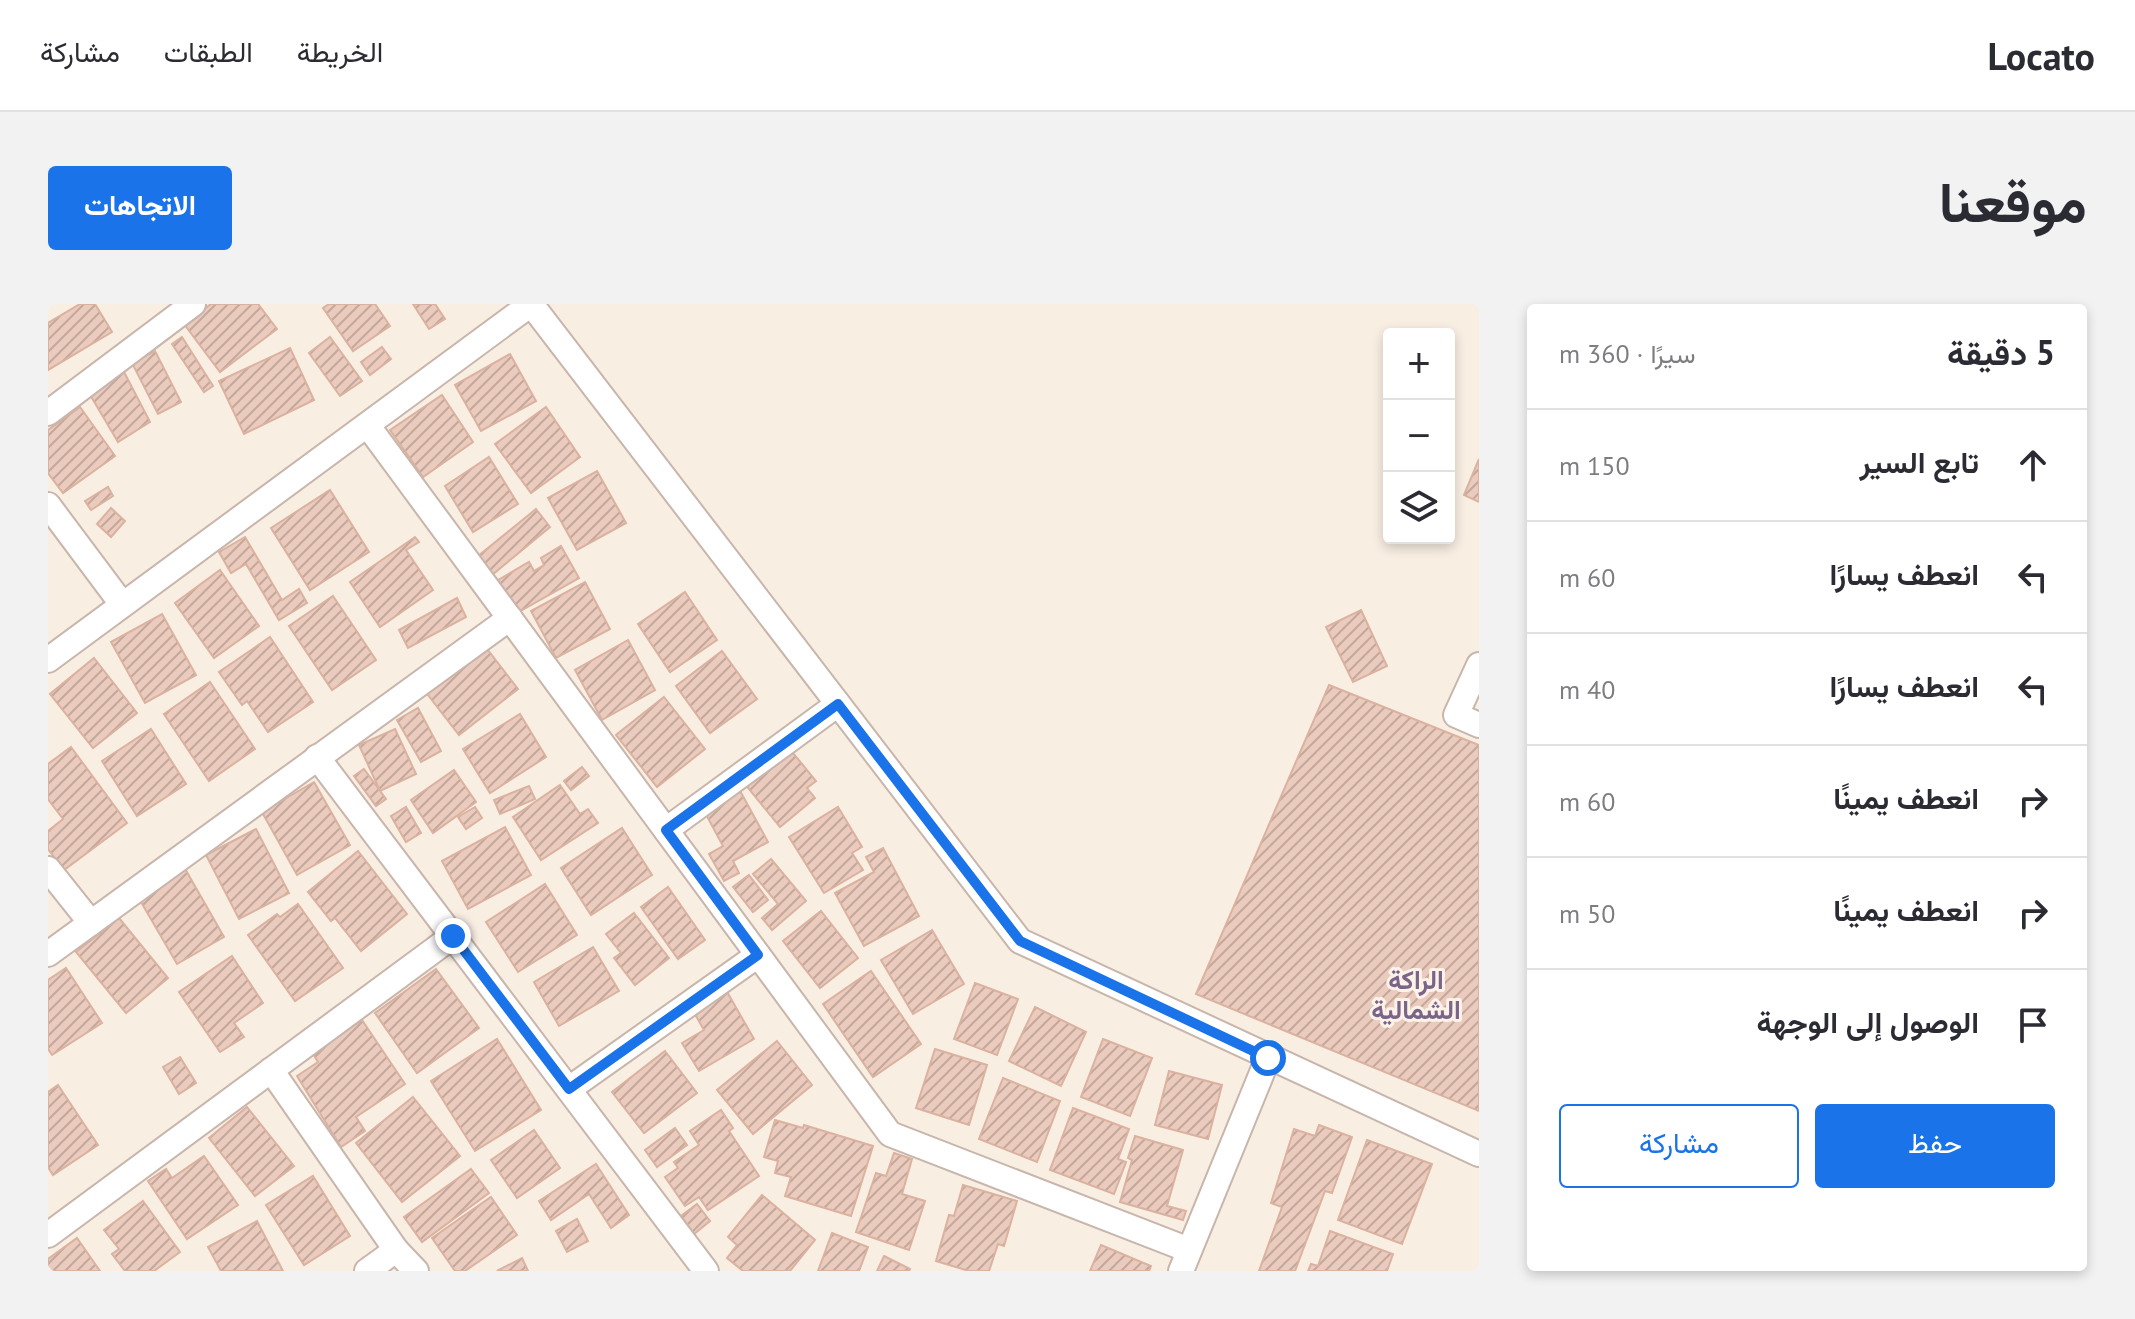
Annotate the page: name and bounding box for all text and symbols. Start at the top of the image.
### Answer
text: Locato [1988,31,2095,80]
text: مشاركة [40,33,120,70]
text: الطبقات [164,33,253,70]
text: الخريطة [297,33,383,70]
text: موقعنا [1939,165,2087,237]
button: الاتجاهات [48,166,232,250]
map controls [1383,328,1455,544]
button: + [1383,328,1455,400]
text: 5 دقيقة [1947,330,2055,374]
text: سيرًا · 360 m [1559,337,1696,370]
button: − [1383,400,1455,472]
text: تابع السير [1860,442,1979,481]
icon: ahead [2011,443,2055,487]
text: 150 m [1559,449,1630,482]
button: layers [1383,472,1455,544]
text: انعطف يسارًا [1829,554,1979,593]
icon: left [2011,555,2055,599]
text: 60 m [1559,561,1615,594]
text: انعطف يسارًا [1829,666,1979,705]
icon: left [2011,667,2055,711]
text: 40 m [1559,673,1615,706]
text: انعطف يمينًا [1833,778,1979,817]
icon: right [2011,779,2055,823]
text: 60 m [1559,785,1615,818]
text: انعطف يمينًا [1833,890,1979,929]
icon: right [2011,891,2055,935]
text: 50 m [1559,897,1615,930]
route end [435,918,471,954]
district label: الراكة الشمالية [1371,963,1461,1026]
text: الوصول إلى الوجهة [1756,1002,1979,1041]
icon: arrive [2011,1003,2055,1047]
route start [1250,1040,1286,1076]
button: مشاركة [1559,1104,1799,1188]
button: حفظ [1815,1104,2055,1188]

